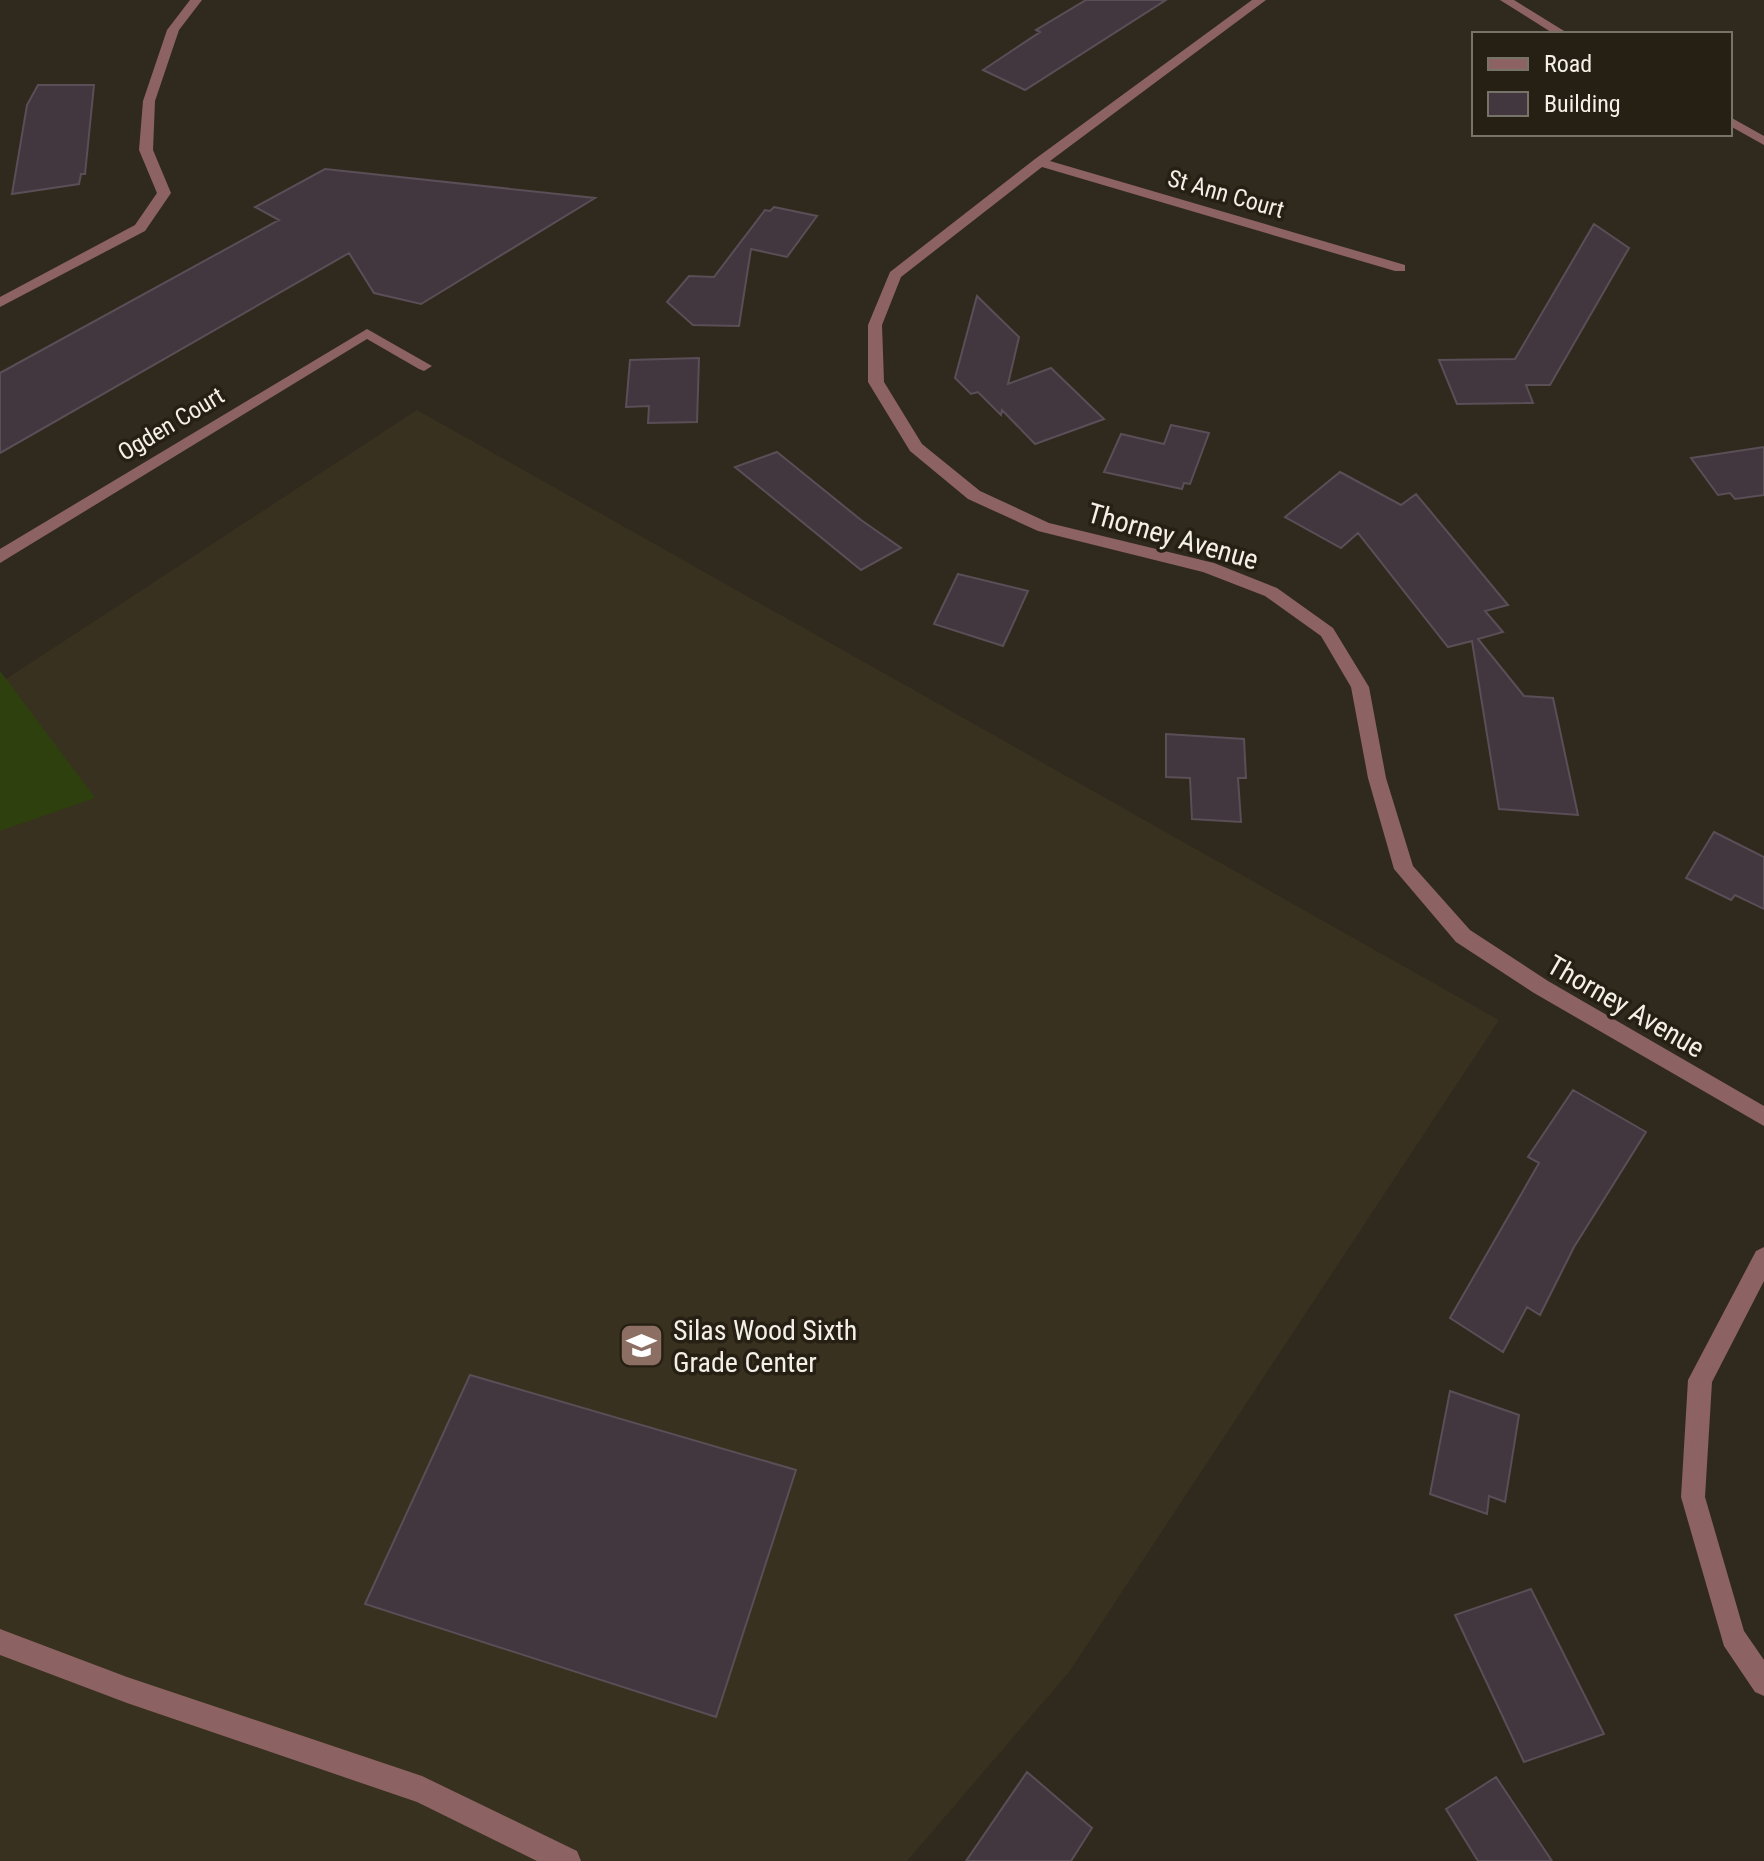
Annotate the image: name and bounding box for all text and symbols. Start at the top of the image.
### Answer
legend [1472,32,1732,136]
text: Road [1544,50,1592,78]
text: Building [1544,90,1621,118]
street label: St Ann Court [1165,164,1287,224]
street label: Ogden Court [113,381,229,467]
street label: Thorney Avenue [1084,496,1262,577]
street label: Thorney Avenue [1541,948,1710,1065]
place label: Silas Wood Sixth Grade Center [673,1314,857,1379]
school or university icon: Silas Wood Sixth Grade Center [618,1322,666,1370]

